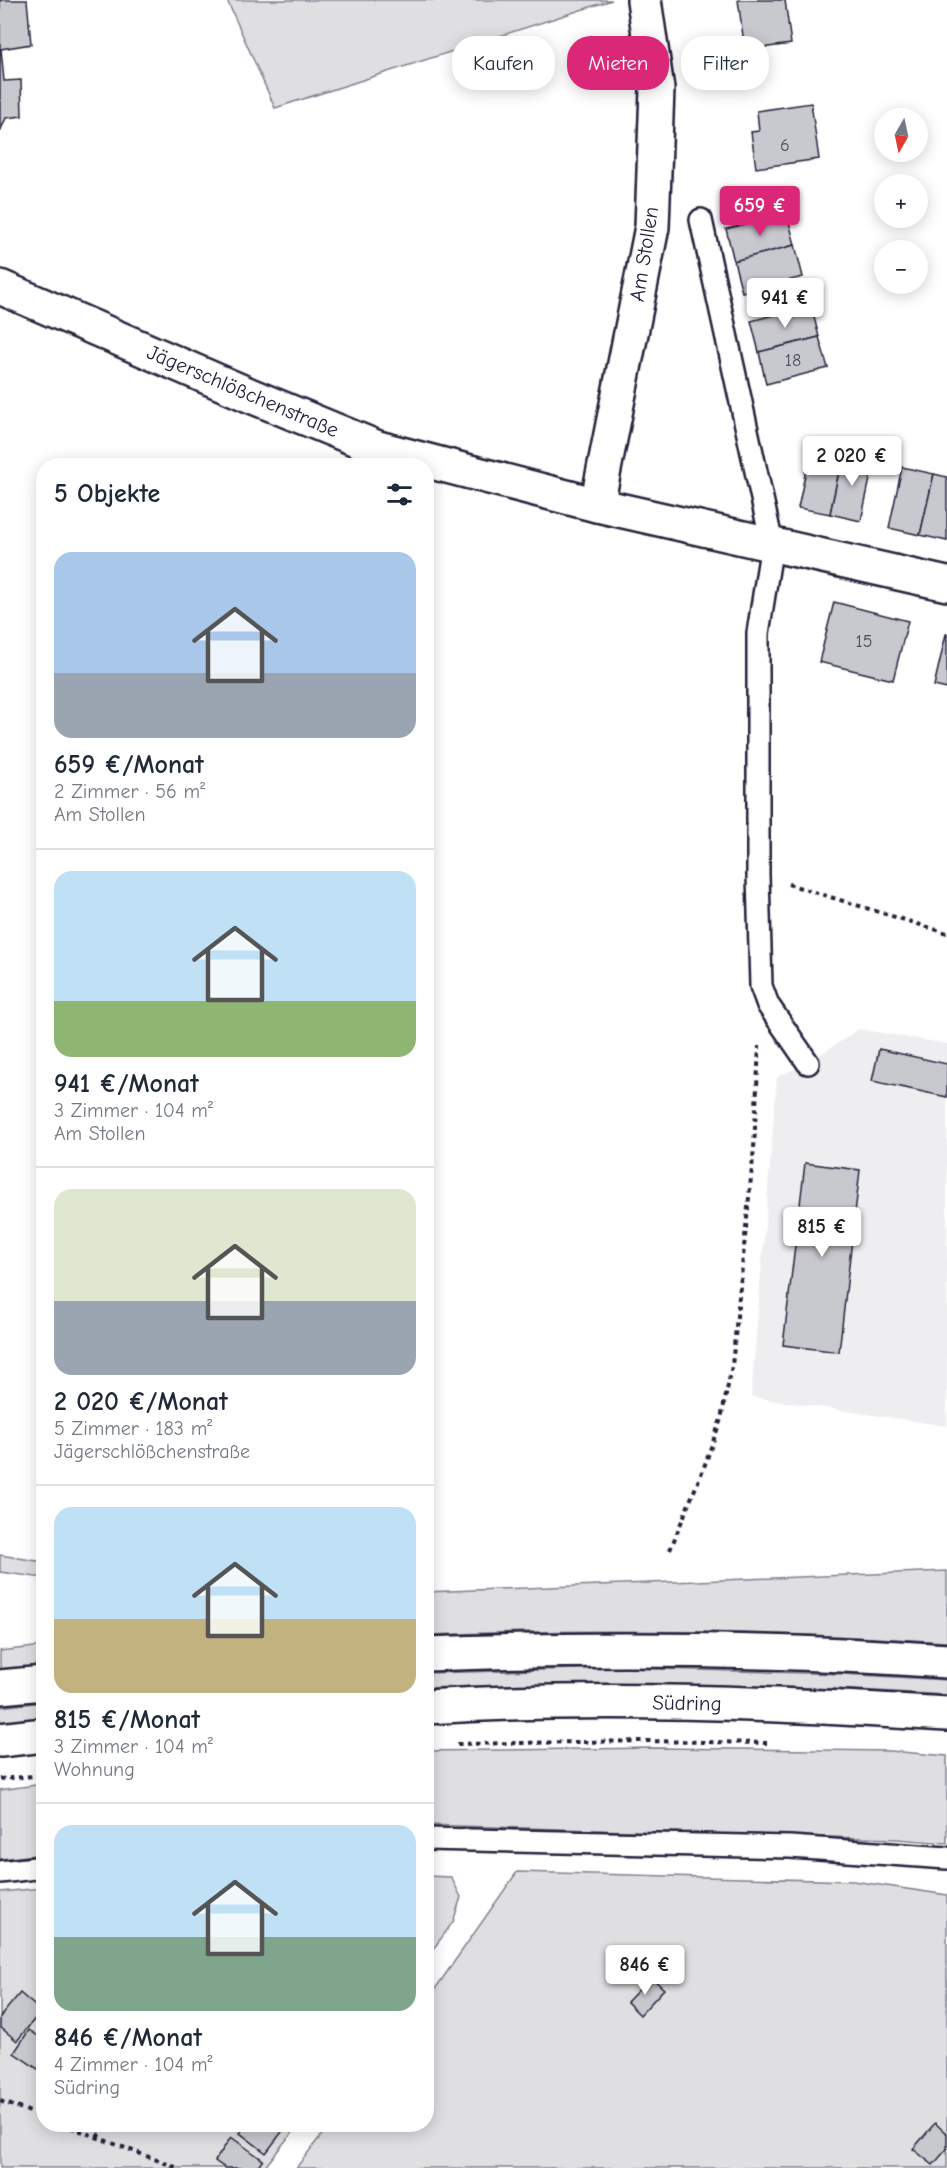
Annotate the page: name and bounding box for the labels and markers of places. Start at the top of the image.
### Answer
pin: 659 € [718,186,802,237]
pin: 941 € [743,278,827,329]
pin: 2 020 € [797,436,907,487]
pin: 815 € [780,1207,864,1258]
pin: 846 € [603,1945,687,1996]

